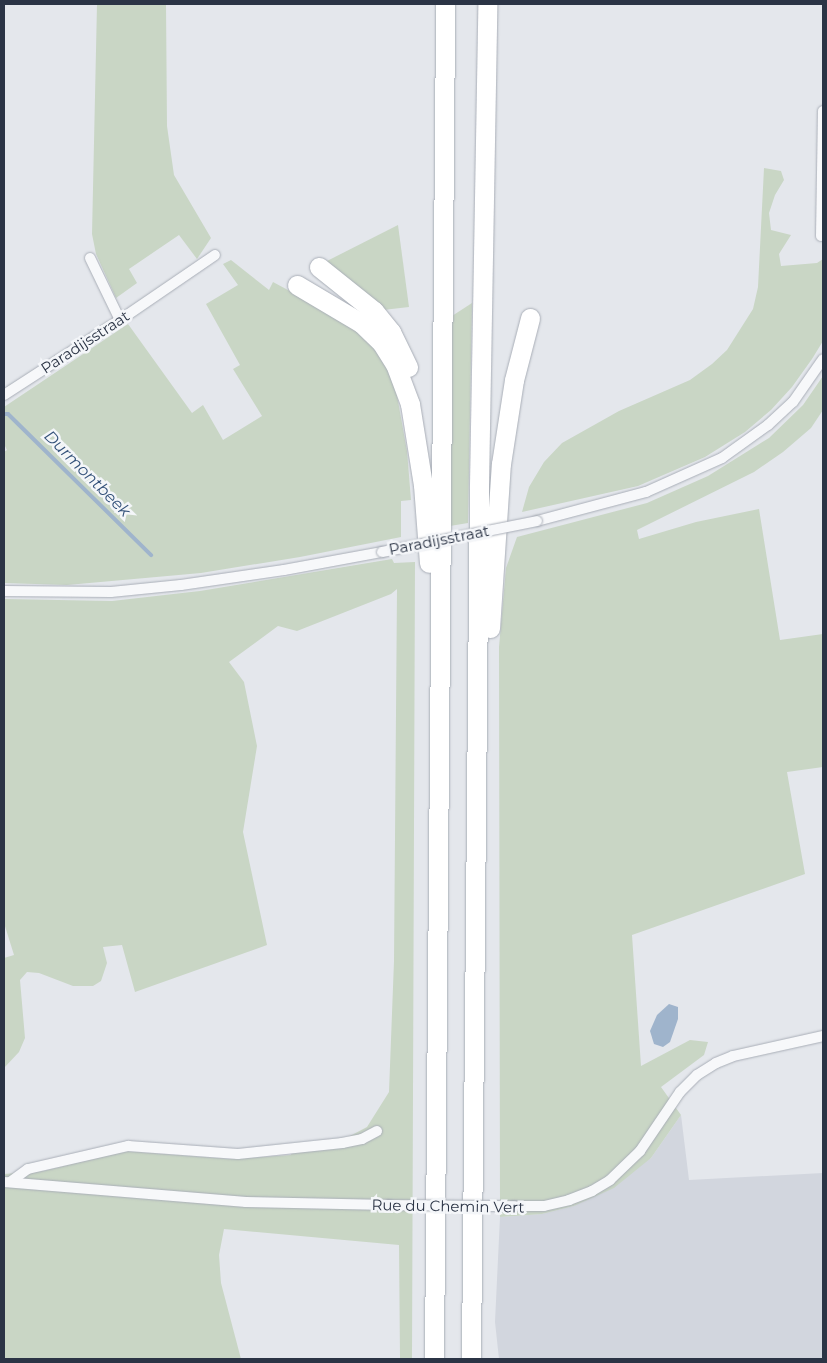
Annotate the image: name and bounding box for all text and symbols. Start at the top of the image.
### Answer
street label: Paradijsstraat [37,307,133,377]
water label: Durmontbeek [40,427,134,521]
street label: Paradijsstraat [387,521,491,559]
street label: Rue du Chemin Vert [371,1196,525,1216]

